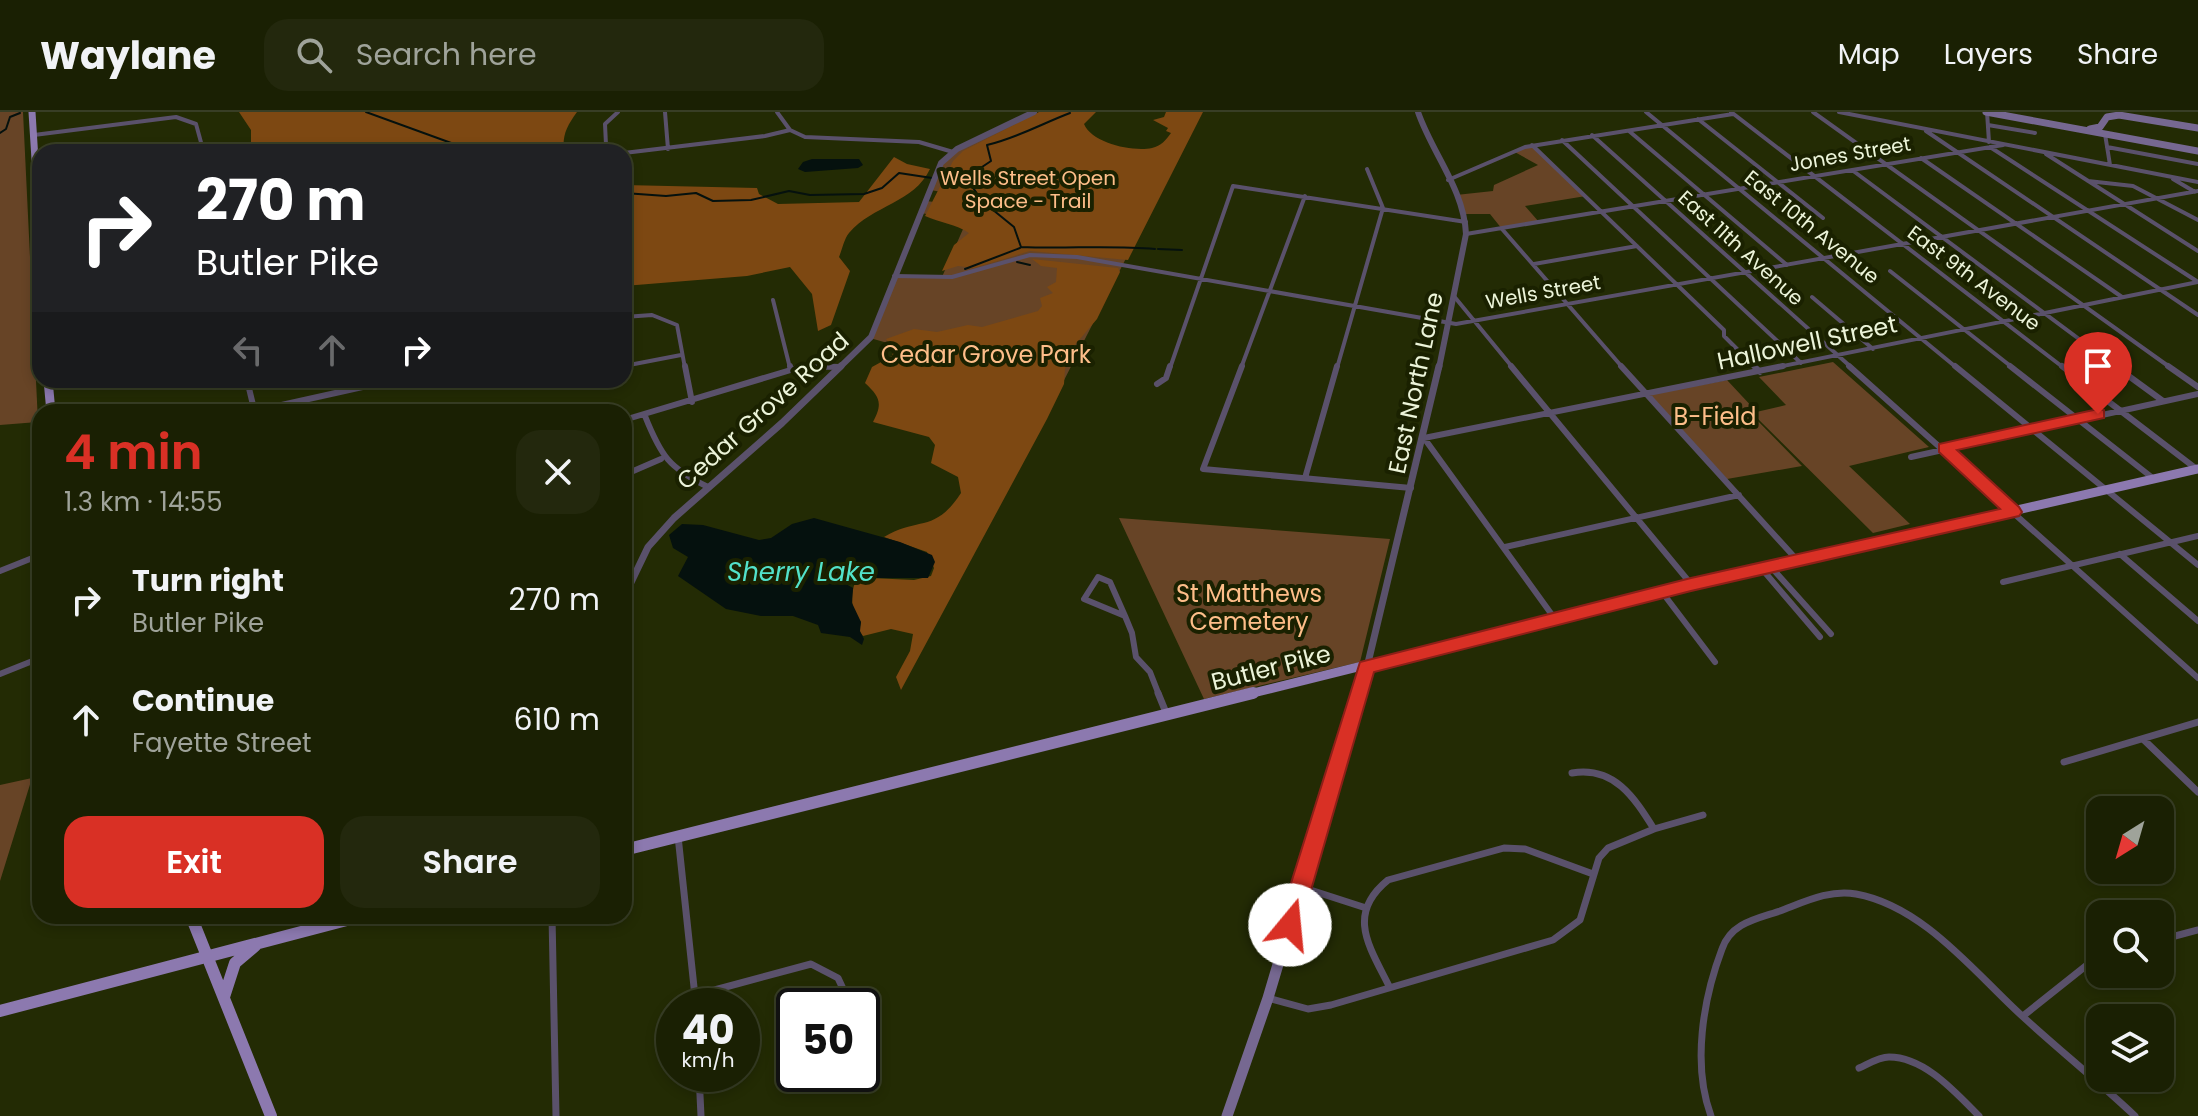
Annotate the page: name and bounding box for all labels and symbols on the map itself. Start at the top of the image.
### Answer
street label: Jones Street [1787,130,1913,178]
park label: Wells Street Open Space - Trail [940,164,1116,215]
street label: East 10th Avenue [1739,164,1885,290]
street label: East 11th Avenue [1672,184,1810,312]
street label: East 9th Avenue [1902,219,2046,337]
street label: Wells Street [1483,268,1603,316]
street label: East North Lane [1380,289,1451,477]
street label: Hallowell Street [1714,307,1900,378]
street label: Cedar Grove Road [669,324,856,497]
pin [2064,332,2132,414]
park label: Cedar Grove Park [881,338,1092,371]
park label: B-Field [1674,400,1756,433]
water label: Sherry Lake [727,554,875,590]
park label: St Matthews Cemetery [1176,577,1322,638]
street label: Butler Pike [1208,637,1334,698]
north arrow [2086,796,2174,884]
position arrow [1248,883,1332,967]
speed limit sign: 50 [776,988,880,1092]

